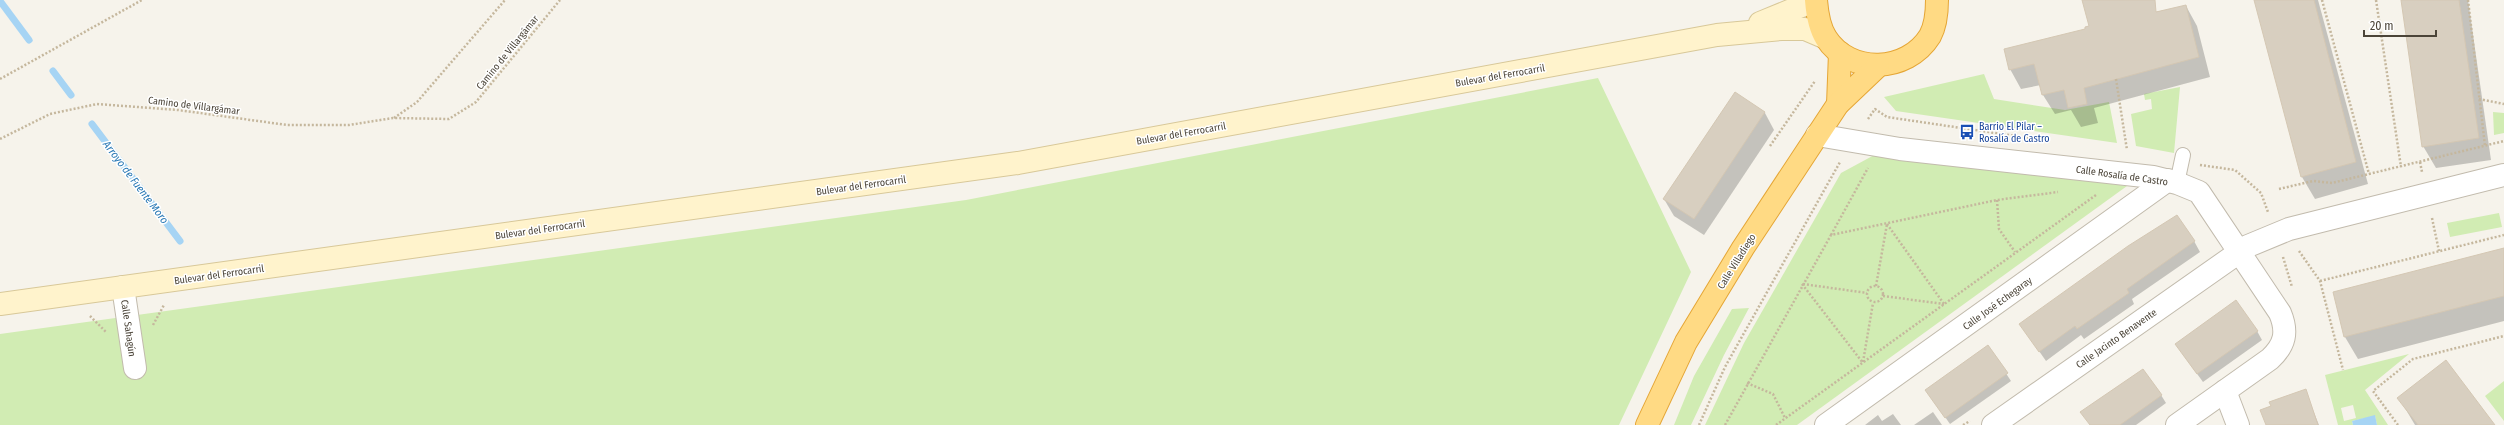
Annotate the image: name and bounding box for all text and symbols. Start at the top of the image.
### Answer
scale bar [2364,12,2436,38]
street label: Camino de Villargámar [474,13,542,92]
text: 20 m [2370,19,2394,33]
street label: Bulevar del Ferrocarril [1454,62,1546,90]
street label: Camino de Villargámar [147,94,241,118]
street label: Bulevar del Ferrocarril [1135,120,1227,148]
place label: Barrio El Pilar – Rosalía de Castro [1979,121,2049,145]
bus stop icon: Barrio El Pilar – Rosalía de Castro [1958,123,1976,141]
water label: Arroyo de Fuente Moro [100,137,171,226]
street label: Calle Rosalía de Castro [2075,163,2169,188]
street label: Bulevar del Ferrocarril [815,174,907,198]
street label: Bulevar del Ferrocarril [494,218,586,242]
street label: Calle Villadiego [1715,232,1759,291]
street label: Bulevar del Ferrocarril [173,263,265,287]
street label: Calle José Echegaray [1961,274,2035,333]
street label: Calle Sahagún [118,299,139,357]
street label: Calle Jacinto Benavente [2074,306,2159,371]

